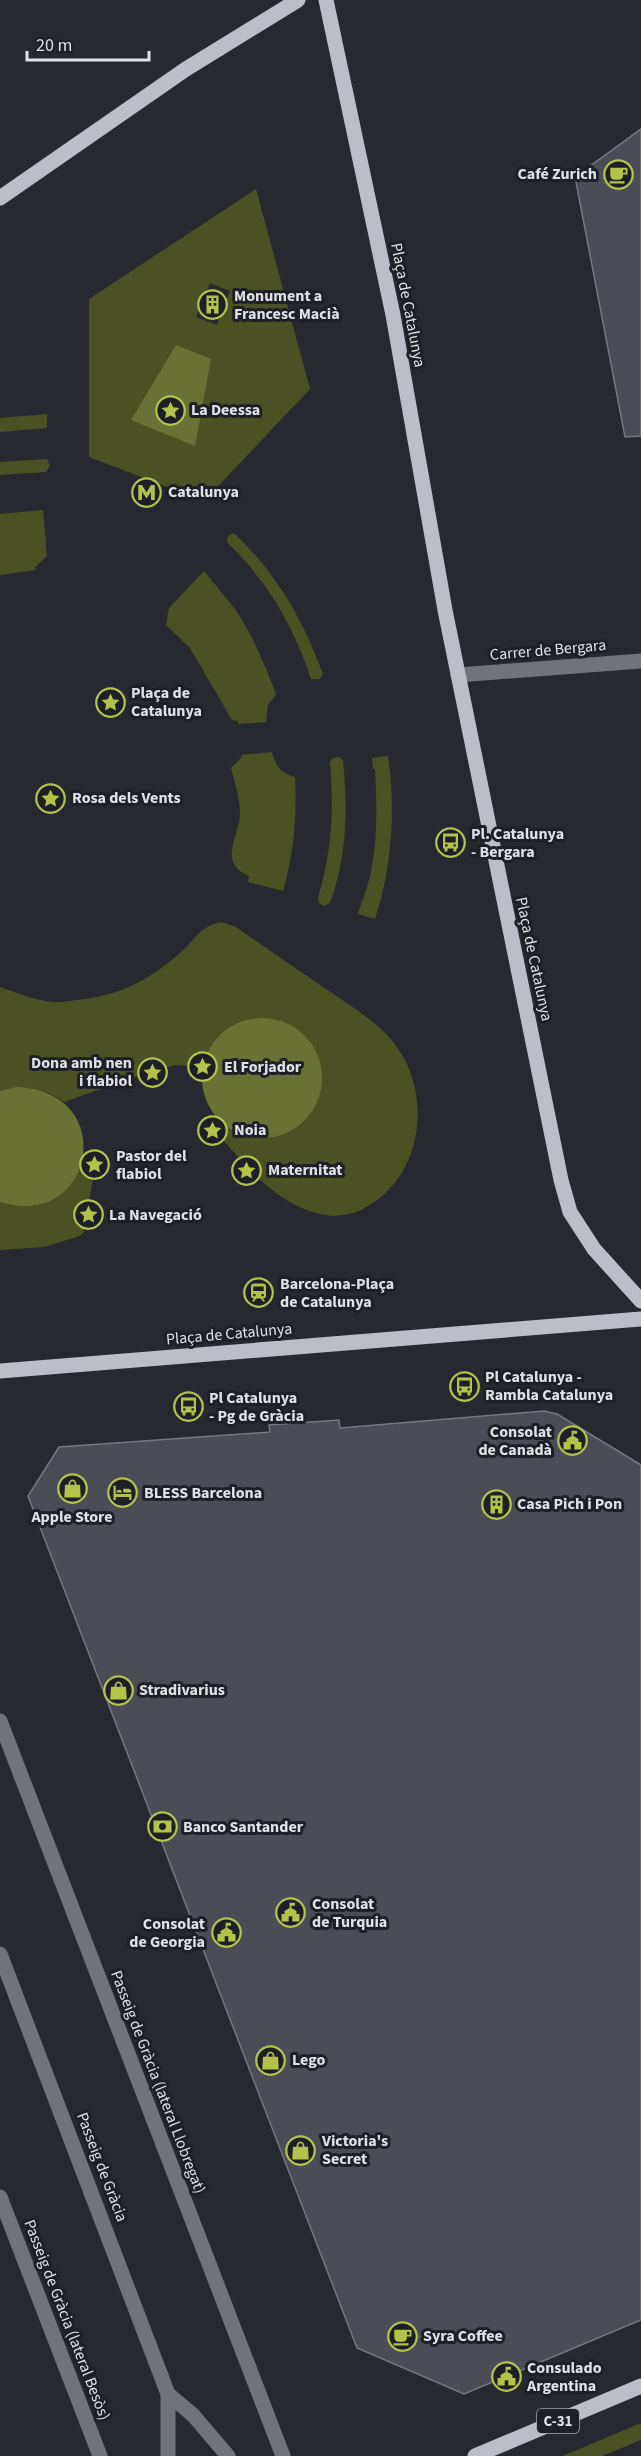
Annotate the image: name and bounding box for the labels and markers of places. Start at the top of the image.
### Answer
cafe icon: Café Zurich [602,158,634,190]
place label: Café Zurich [518,163,597,185]
place label: Monument a Francesc Macià [234,285,340,325]
building icon: Monument a Francesc Macià [197,289,229,321]
place icon: La Deessa [154,394,186,426]
place label: La Deessa [191,399,260,421]
metro station icon: Catalunya [131,476,163,508]
place label: Catalunya [168,481,239,503]
place label: Plaça de Catalunya [131,682,202,722]
place icon: Plaça de Catalunya [94,686,126,718]
place icon: Rosa dels Vents [35,782,67,814]
place label: Rosa dels Vents [72,787,181,809]
place label: Pl. Catalunya - Bergara [471,823,564,863]
bus stop icon: Pl. Catalunya - Bergara [434,827,466,859]
place icon: El Forjador [187,1051,219,1083]
place label: Dona amb nen i flabiol [31,1052,132,1092]
place icon: Dona amb nen i flabiol [137,1056,169,1088]
place label: El Forjador [224,1056,302,1078]
place icon: Noia [197,1114,229,1146]
place label: Noia [234,1119,266,1141]
place label: Pastor del flabiol [116,1145,187,1185]
place icon: Pastor del flabiol [79,1149,111,1181]
place icon: Maternitat [231,1154,263,1186]
place label: Maternitat [268,1159,342,1181]
place icon: La Navegació [72,1199,104,1231]
place label: La Navegació [109,1204,202,1226]
place label: Barcelona-Plaça de Catalunya [280,1273,394,1313]
station icon: Barcelona-Plaça de Catalunya [243,1277,275,1309]
place label: Pl Catalunya - Rambla Catalunya [485,1366,613,1406]
bus stop icon: Pl Catalunya - Rambla Catalunya [448,1370,480,1402]
place label: Pl Catalunya - Pg de Gràcia [209,1387,304,1427]
bus stop icon: Pl Catalunya - Pg de Gràcia [172,1391,204,1423]
place label: Consolat de Canadà [478,1421,552,1461]
public building icon: Consolat de Canadà [557,1425,589,1457]
shop icon: Apple Store [56,1473,88,1505]
hotel icon: BLESS Barcelona [107,1477,139,1509]
place label: BLESS Barcelona [144,1482,262,1504]
building icon: Casa Pich i Pon [480,1488,512,1520]
place label: Casa Pich i Pon [517,1493,622,1515]
place label: Apple Store [30,1506,113,1528]
shop icon: Stradivarius [102,1674,134,1706]
place label: Stradivarius [139,1679,225,1701]
bank icon: Banco Santander [146,1811,178,1843]
place label: Banco Santander [183,1816,304,1838]
place label: Consolat de Turquia [312,1893,387,1933]
public building icon: Consolat de Turquia [275,1897,307,1929]
place label: Consolat de Georgia [129,1913,205,1953]
public building icon: Consolat de Georgia [210,1917,242,1949]
shop icon: Lego [255,2044,287,2076]
place label: Lego [292,2049,325,2071]
place label: Victoria's Secret [321,2130,388,2170]
shop icon: Victoria's Secret [285,2134,317,2166]
cafe icon: Syra Coffee [386,2320,418,2352]
place label: Syra Coffee [423,2325,503,2347]
place label: Consulado Argentina [526,2357,602,2397]
public building icon: Consulado Argentina [490,2361,522,2393]

